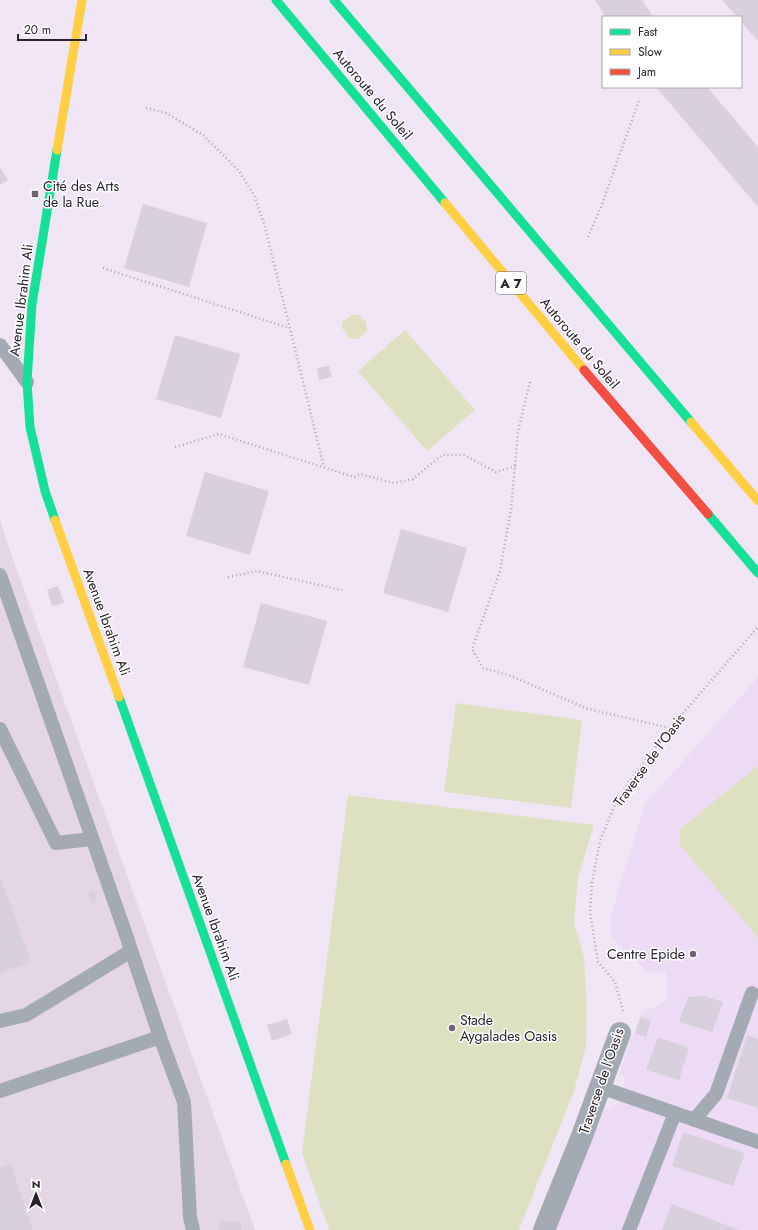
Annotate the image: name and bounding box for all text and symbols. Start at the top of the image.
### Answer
scale bar [18,16,86,42]
legend [602,16,742,88]
text: 20 m [24,21,51,39]
text: Fast [638,23,657,41]
text: Slow [638,43,663,61]
street label: Autoroute du Soleil [329,44,417,144]
text: Jam [636,63,656,81]
place label: Cité des Arts de la Rue [43,176,119,212]
marker: Cité des Arts de la Rue [30,189,40,199]
street label: Avenue Ibrahim Ali [4,243,38,357]
road number: A 7 [496,272,526,294]
street label: Autoroute du Soleil [536,293,624,393]
street label: Avenue Ibrahim Ali [78,566,136,678]
street label: Traverse de l'Oasis [608,709,690,811]
street label: Avenue Ibrahim Ali [187,871,245,983]
place label: Centre Epide [607,944,685,964]
marker: Centre Epide [688,949,698,959]
place label: Stade Aygalades Oasis [460,1010,557,1046]
marker: Stade Aygalades Oasis [447,1023,457,1033]
street label: Traverse de l'Oasis [574,1025,629,1137]
north arrow [16,1174,56,1214]
text: N [32,1176,40,1192]

